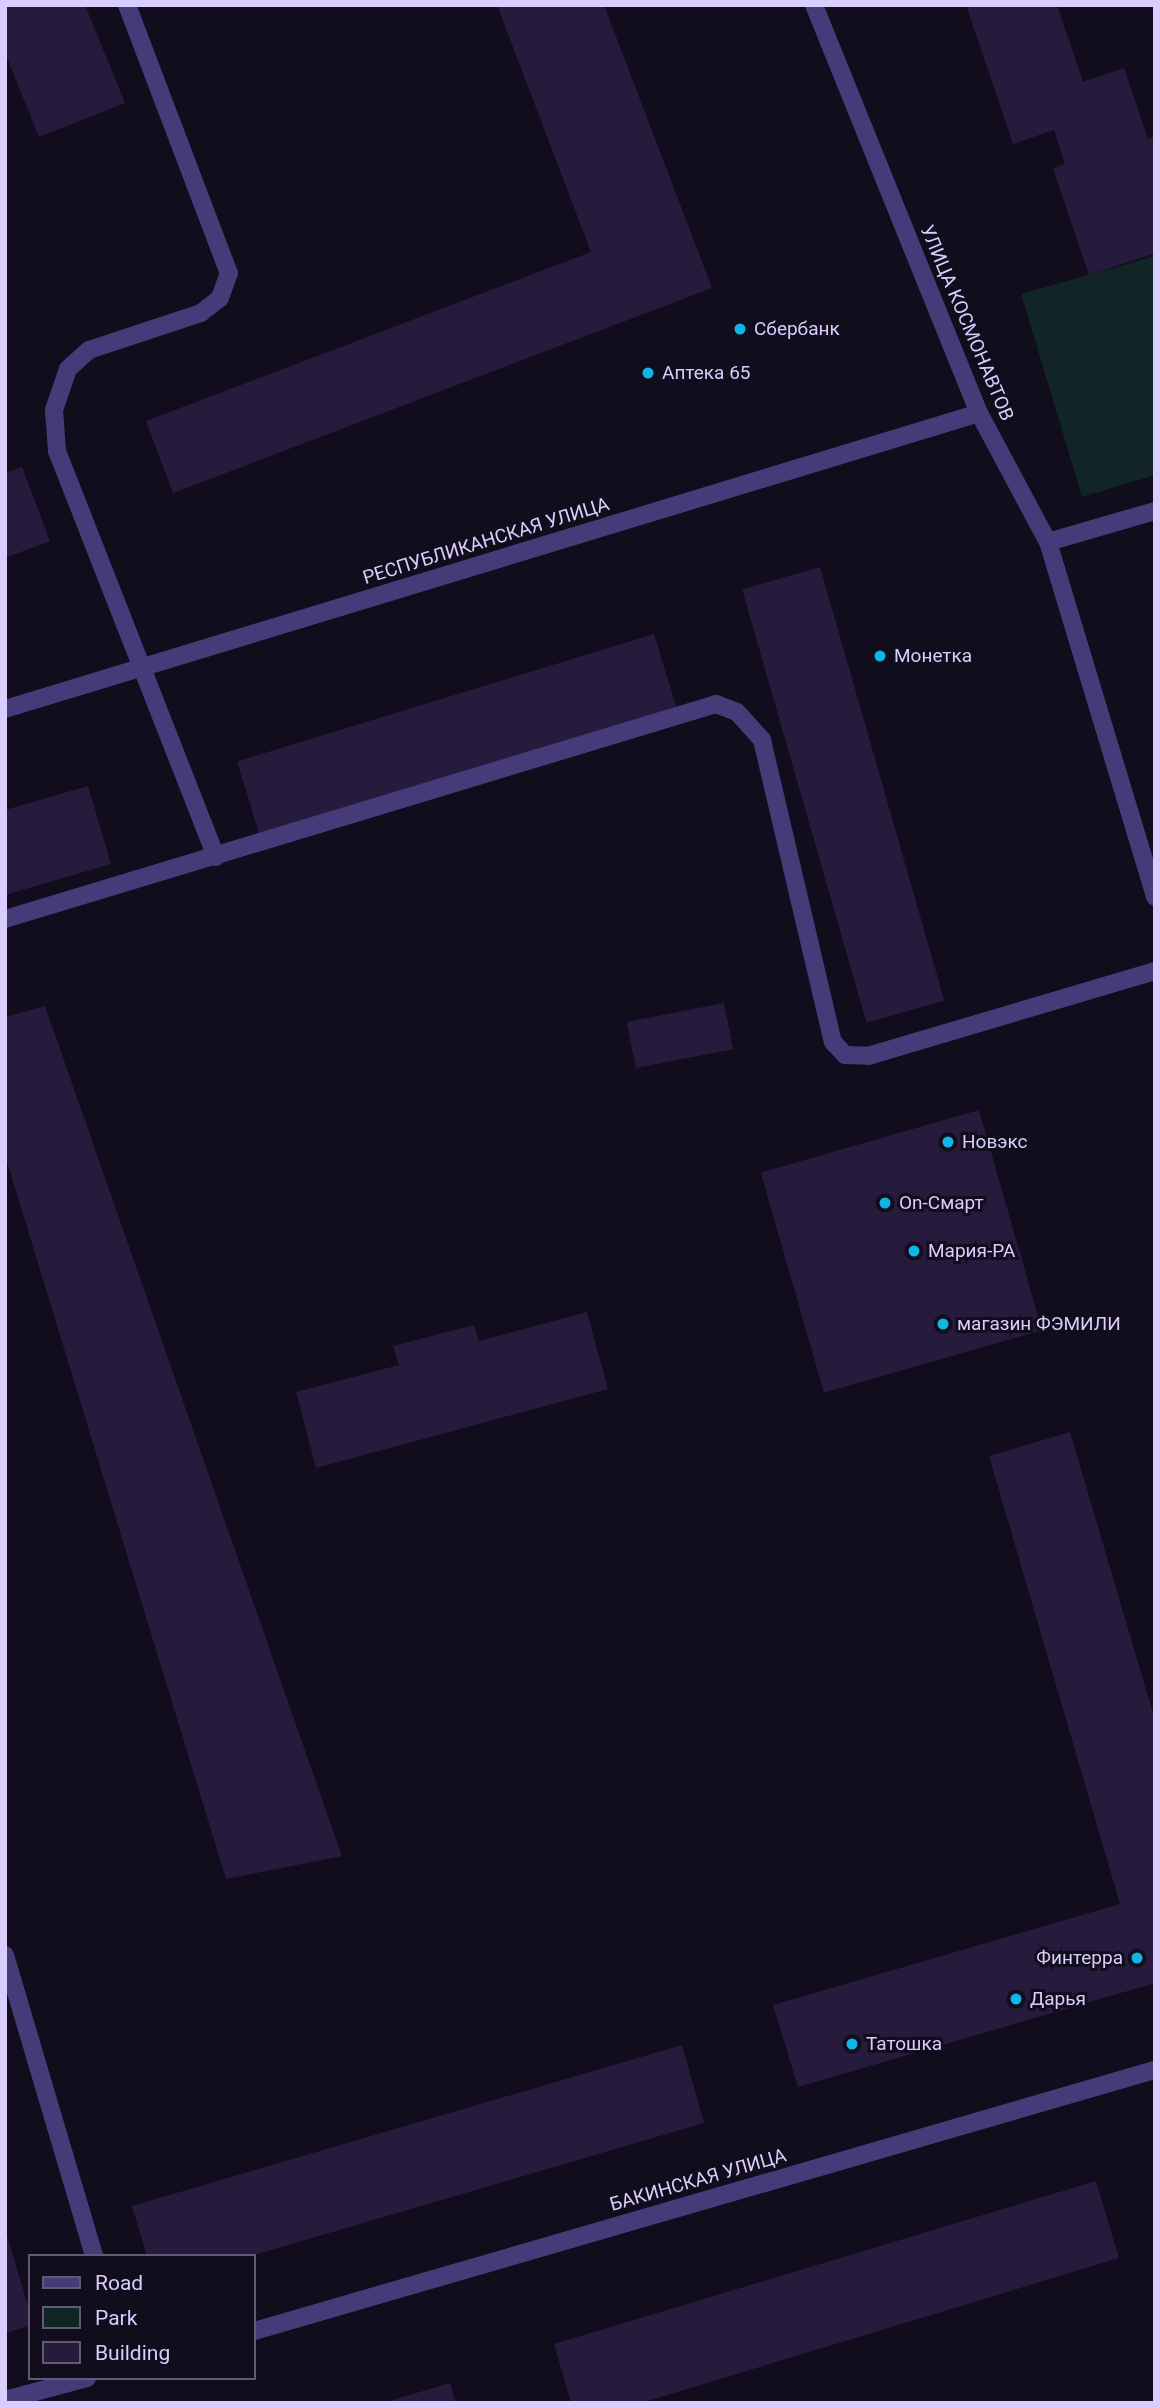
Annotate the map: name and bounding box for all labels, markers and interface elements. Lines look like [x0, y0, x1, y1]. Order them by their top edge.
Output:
street label: УЛИЦА КОСМОНАВТОВ [915, 222, 1019, 424]
place label: Сбербанк [754, 318, 840, 340]
marker: Сбербанк [732, 321, 748, 337]
place label: Аптека 65 [662, 362, 751, 384]
marker: Аптека 65 [640, 365, 656, 381]
street label: РЕСПУБЛИКАНСКАЯ УЛИЦА [360, 493, 612, 589]
place label: Монетка [894, 645, 972, 667]
marker: Монетка [872, 648, 888, 664]
place label: Новэкс [962, 1131, 1028, 1153]
marker: Новэкс [940, 1134, 956, 1150]
place label: On-Смарт [899, 1192, 984, 1214]
marker: On-Смарт [877, 1195, 893, 1211]
place label: Мария-РА [928, 1240, 1015, 1262]
marker: Мария-РА [906, 1243, 922, 1259]
place label: магазин ФЭМИЛИ [957, 1313, 1121, 1335]
marker: магазин ФЭМИЛИ [935, 1316, 951, 1332]
place label: Финтерра [1036, 1947, 1123, 1969]
marker: Финтерра [1129, 1950, 1145, 1966]
place label: Дарья [1030, 1988, 1086, 2010]
marker: Дарья [1008, 1991, 1024, 2007]
place label: Татошка [866, 2033, 942, 2055]
marker: Татошка [844, 2036, 860, 2052]
street label: БАКИНСКАЯ УЛИЦА [607, 2144, 789, 2216]
legend [28, 2254, 256, 2380]
text: Road [95, 2271, 143, 2295]
text: Park [95, 2306, 137, 2330]
text: Building [95, 2341, 170, 2365]

